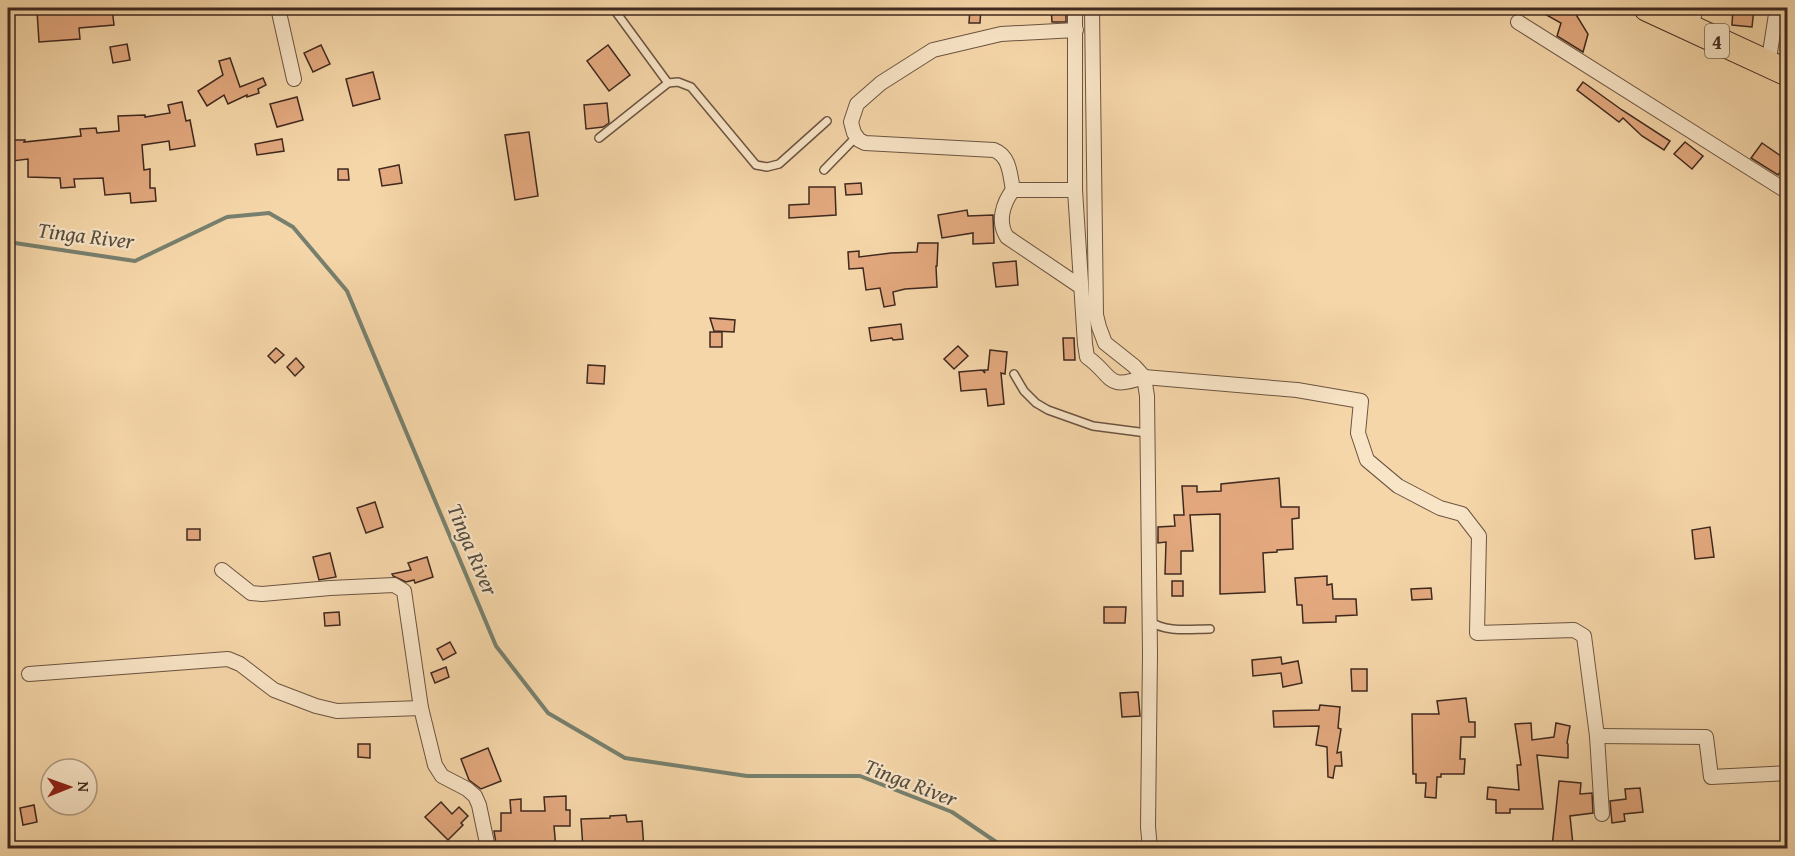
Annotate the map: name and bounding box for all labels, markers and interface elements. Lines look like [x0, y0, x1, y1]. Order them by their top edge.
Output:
road number: 4 [1705, 24, 1729, 58]
water label: Tinga River [36, 213, 137, 257]
water label: Tinga River [439, 498, 507, 601]
water label: Tinga River [860, 750, 963, 815]
north arrow [39, 757, 99, 817]
text: N [72, 781, 96, 793]

